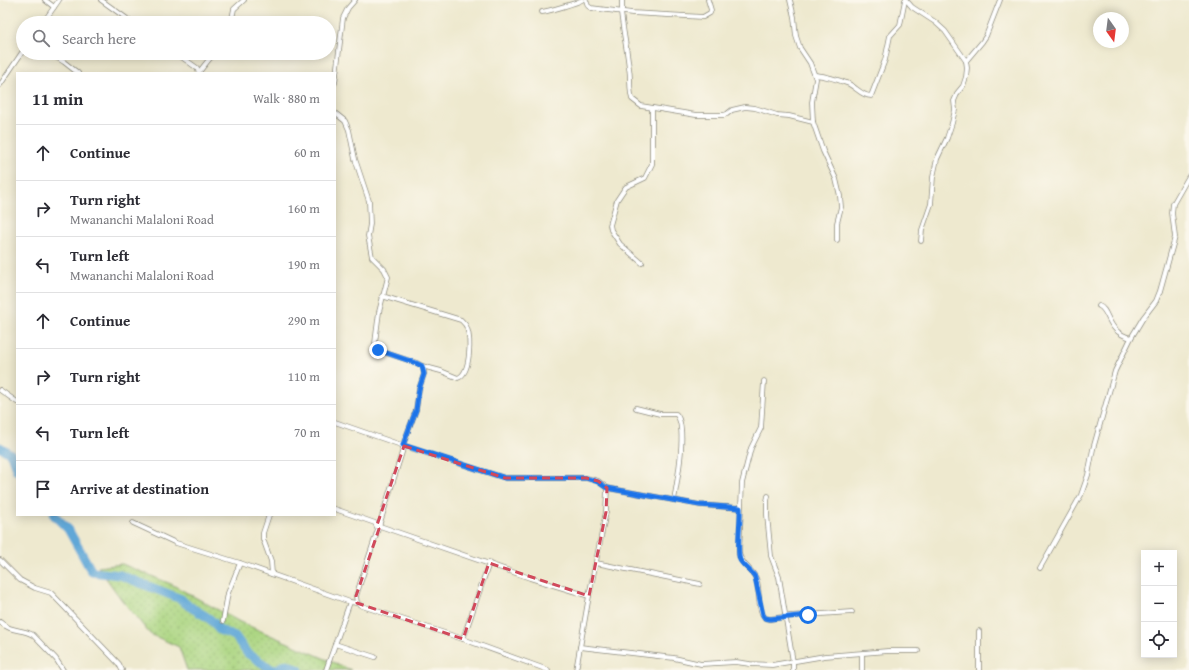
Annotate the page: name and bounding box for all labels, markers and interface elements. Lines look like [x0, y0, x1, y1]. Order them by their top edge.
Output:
north arrow [1093, 12, 1129, 48]
search box [16, 16, 336, 60]
icon: search [30, 27, 52, 49]
text: Search here [62, 28, 136, 49]
text: 11 min [32, 86, 83, 111]
text: Walk · 880 m [253, 89, 320, 108]
icon: ahead [32, 142, 54, 164]
text: Continue [70, 142, 131, 163]
text: 60 m [294, 143, 320, 162]
text: Turn right [70, 189, 141, 210]
icon: right [32, 198, 54, 220]
text: 160 m [288, 199, 320, 218]
text: Mwananchi Malaloni Road [70, 210, 214, 229]
text: Turn left [70, 245, 129, 266]
icon: left [32, 254, 54, 276]
text: 190 m [288, 255, 320, 274]
text: Mwananchi Malaloni Road [70, 266, 214, 285]
icon: ahead [32, 310, 54, 332]
text: Continue [70, 310, 131, 331]
text: 290 m [288, 311, 320, 330]
route end [369, 341, 387, 359]
icon: right [32, 366, 54, 388]
text: Turn right [70, 366, 141, 387]
text: 110 m [288, 367, 320, 386]
icon: left [32, 422, 54, 444]
text: Turn left [70, 422, 129, 443]
text: 70 m [294, 423, 320, 442]
icon: arrive [32, 478, 54, 500]
text: Arrive at destination [70, 478, 209, 499]
map controls [1141, 550, 1177, 658]
button: + [1141, 550, 1177, 586]
button: − [1141, 586, 1177, 622]
route start [799, 606, 817, 624]
button: locate [1141, 622, 1177, 658]

